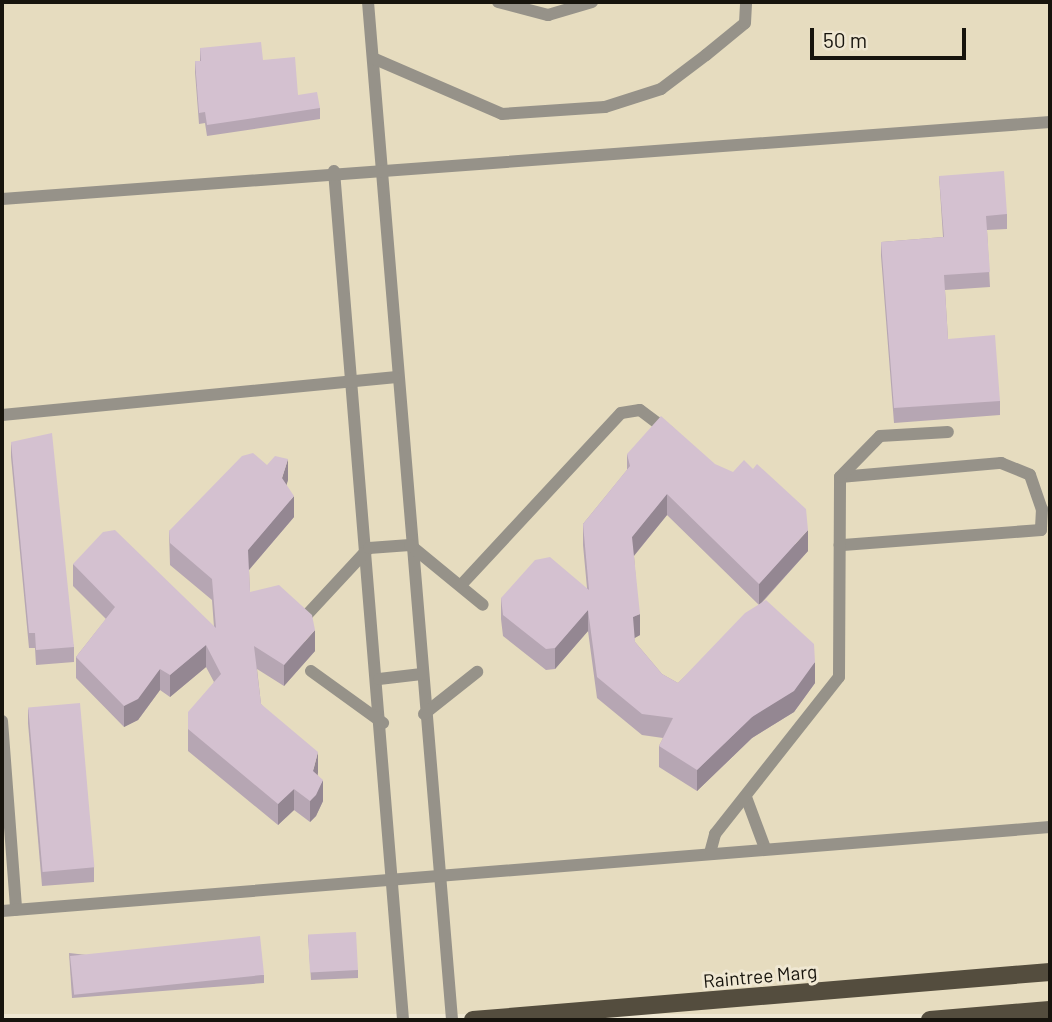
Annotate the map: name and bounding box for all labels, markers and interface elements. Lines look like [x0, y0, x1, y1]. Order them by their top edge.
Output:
scale bar [814, 14, 970, 58]
text: 50 m [823, 27, 867, 52]
street label: Raintree Marg [702, 960, 818, 992]

